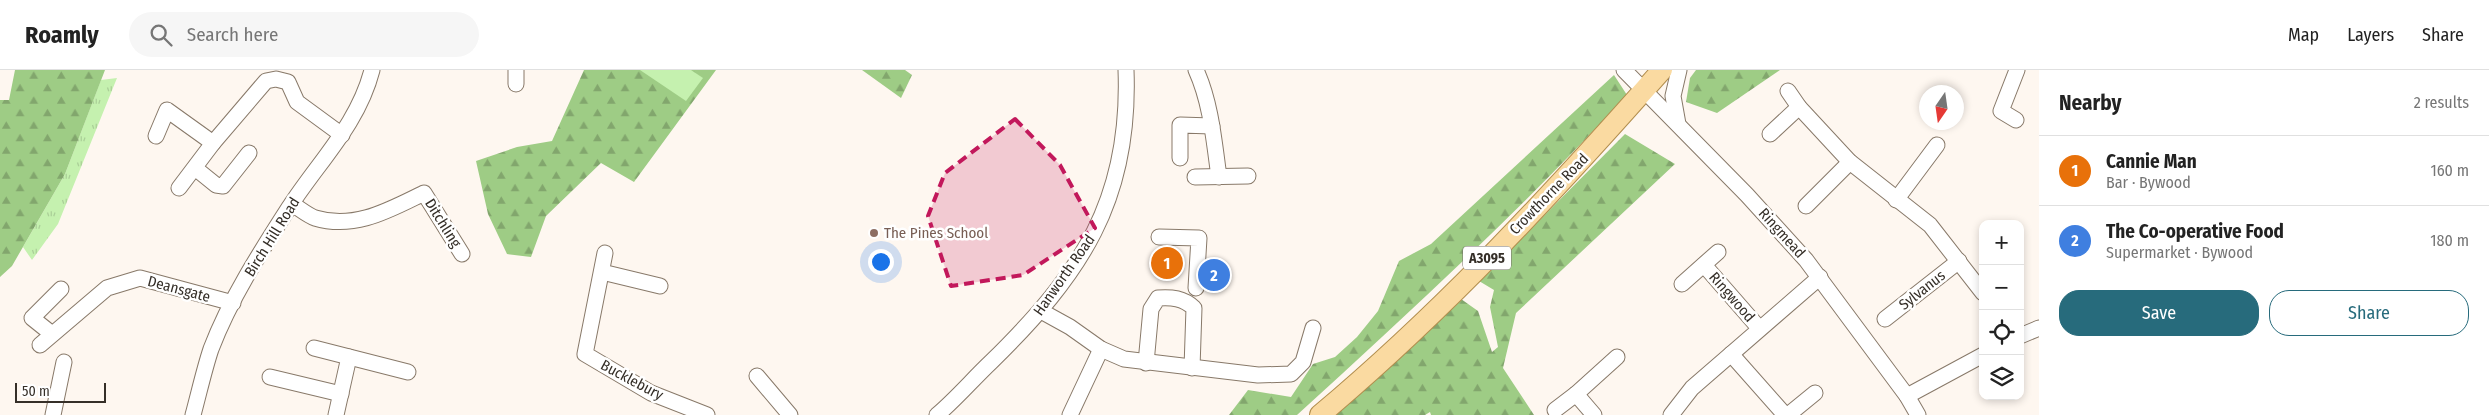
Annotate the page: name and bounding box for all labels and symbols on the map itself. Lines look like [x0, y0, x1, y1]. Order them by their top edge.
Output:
north arrow [1919, 85, 1964, 130]
street label: Crowthorne Road [1506, 150, 1592, 238]
street label: Birch Hill Road [241, 194, 303, 280]
street label: Ditchling [421, 195, 465, 251]
street label: Ringmead [1755, 204, 1809, 262]
place label: The Pines School [884, 224, 988, 242]
marker: The Pines School [868, 227, 880, 239]
street label: Hanworth Road [1029, 231, 1099, 319]
pin: 1 [1151, 244, 1183, 282]
road number: A3095 [1463, 247, 1511, 270]
your location [868, 249, 894, 275]
pin: 2 [1198, 256, 1230, 294]
street label: Sylvanus [1895, 266, 1949, 314]
street label: Ringwood [1705, 268, 1759, 326]
street label: Deansgate [146, 272, 212, 306]
street label: Bucklebury [598, 356, 667, 404]
scale bar [15, 380, 106, 403]

